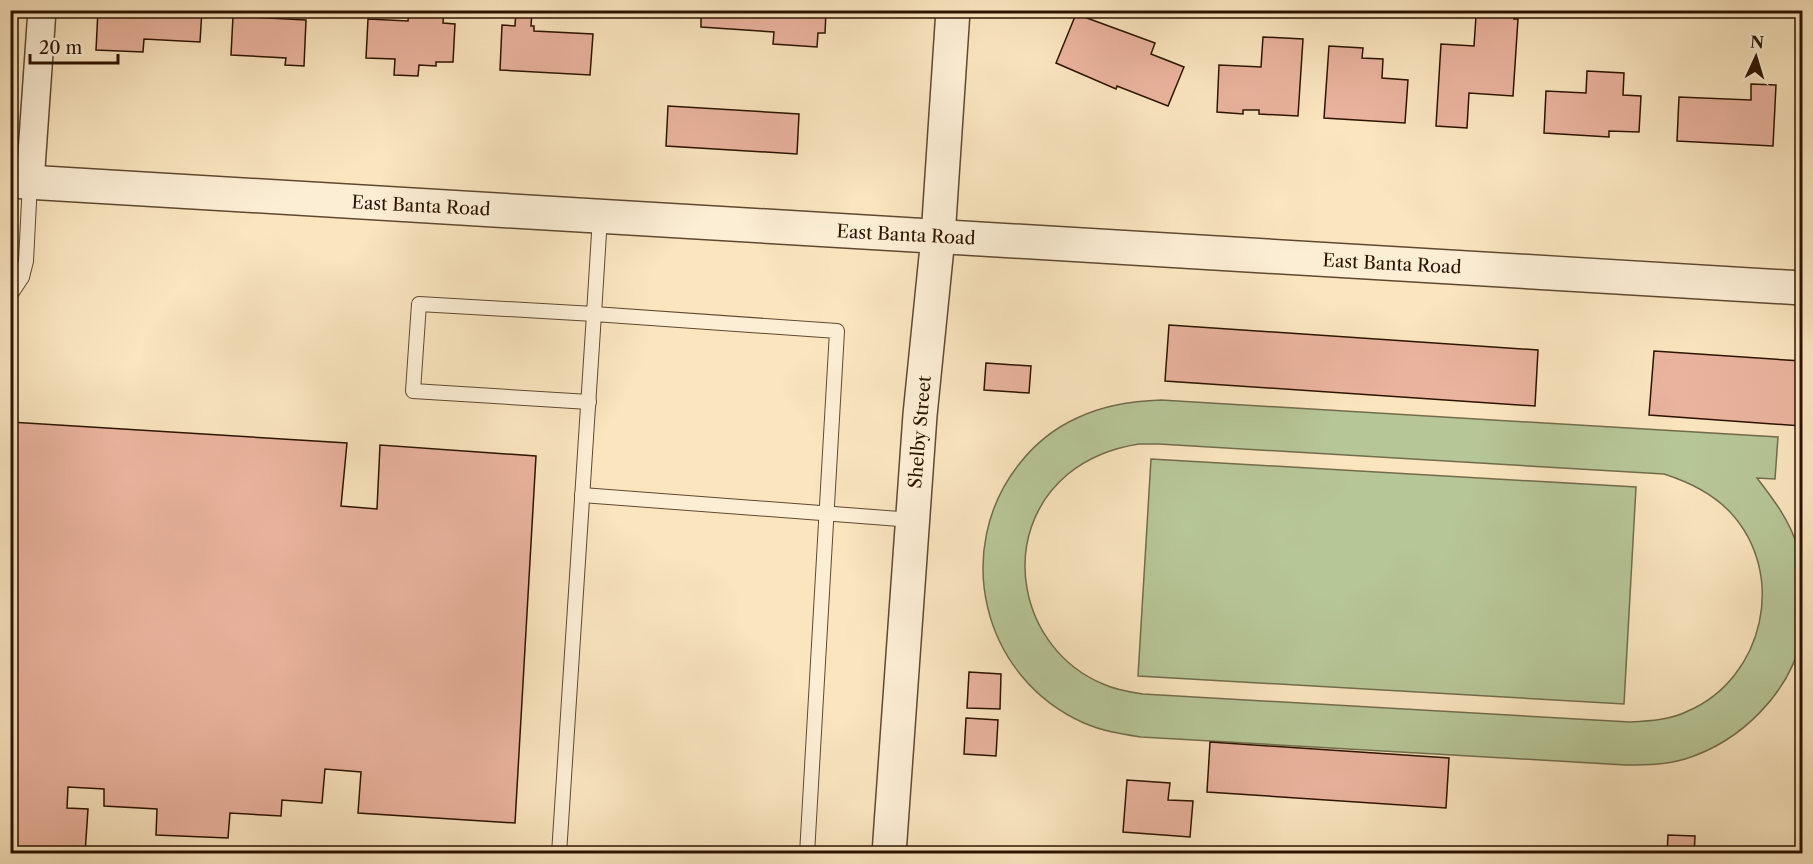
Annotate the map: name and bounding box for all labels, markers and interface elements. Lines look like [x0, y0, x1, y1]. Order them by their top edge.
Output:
scale bar [30, 27, 118, 65]
north arrow [1726, 27, 1786, 87]
text: N [1749, 32, 1765, 53]
text: 20 m [39, 37, 83, 59]
street label: East Banta Road [351, 191, 491, 221]
street label: East Banta Road [836, 220, 976, 250]
street label: East Banta Road [1322, 249, 1462, 279]
street label: Shelby Street [904, 374, 936, 489]

